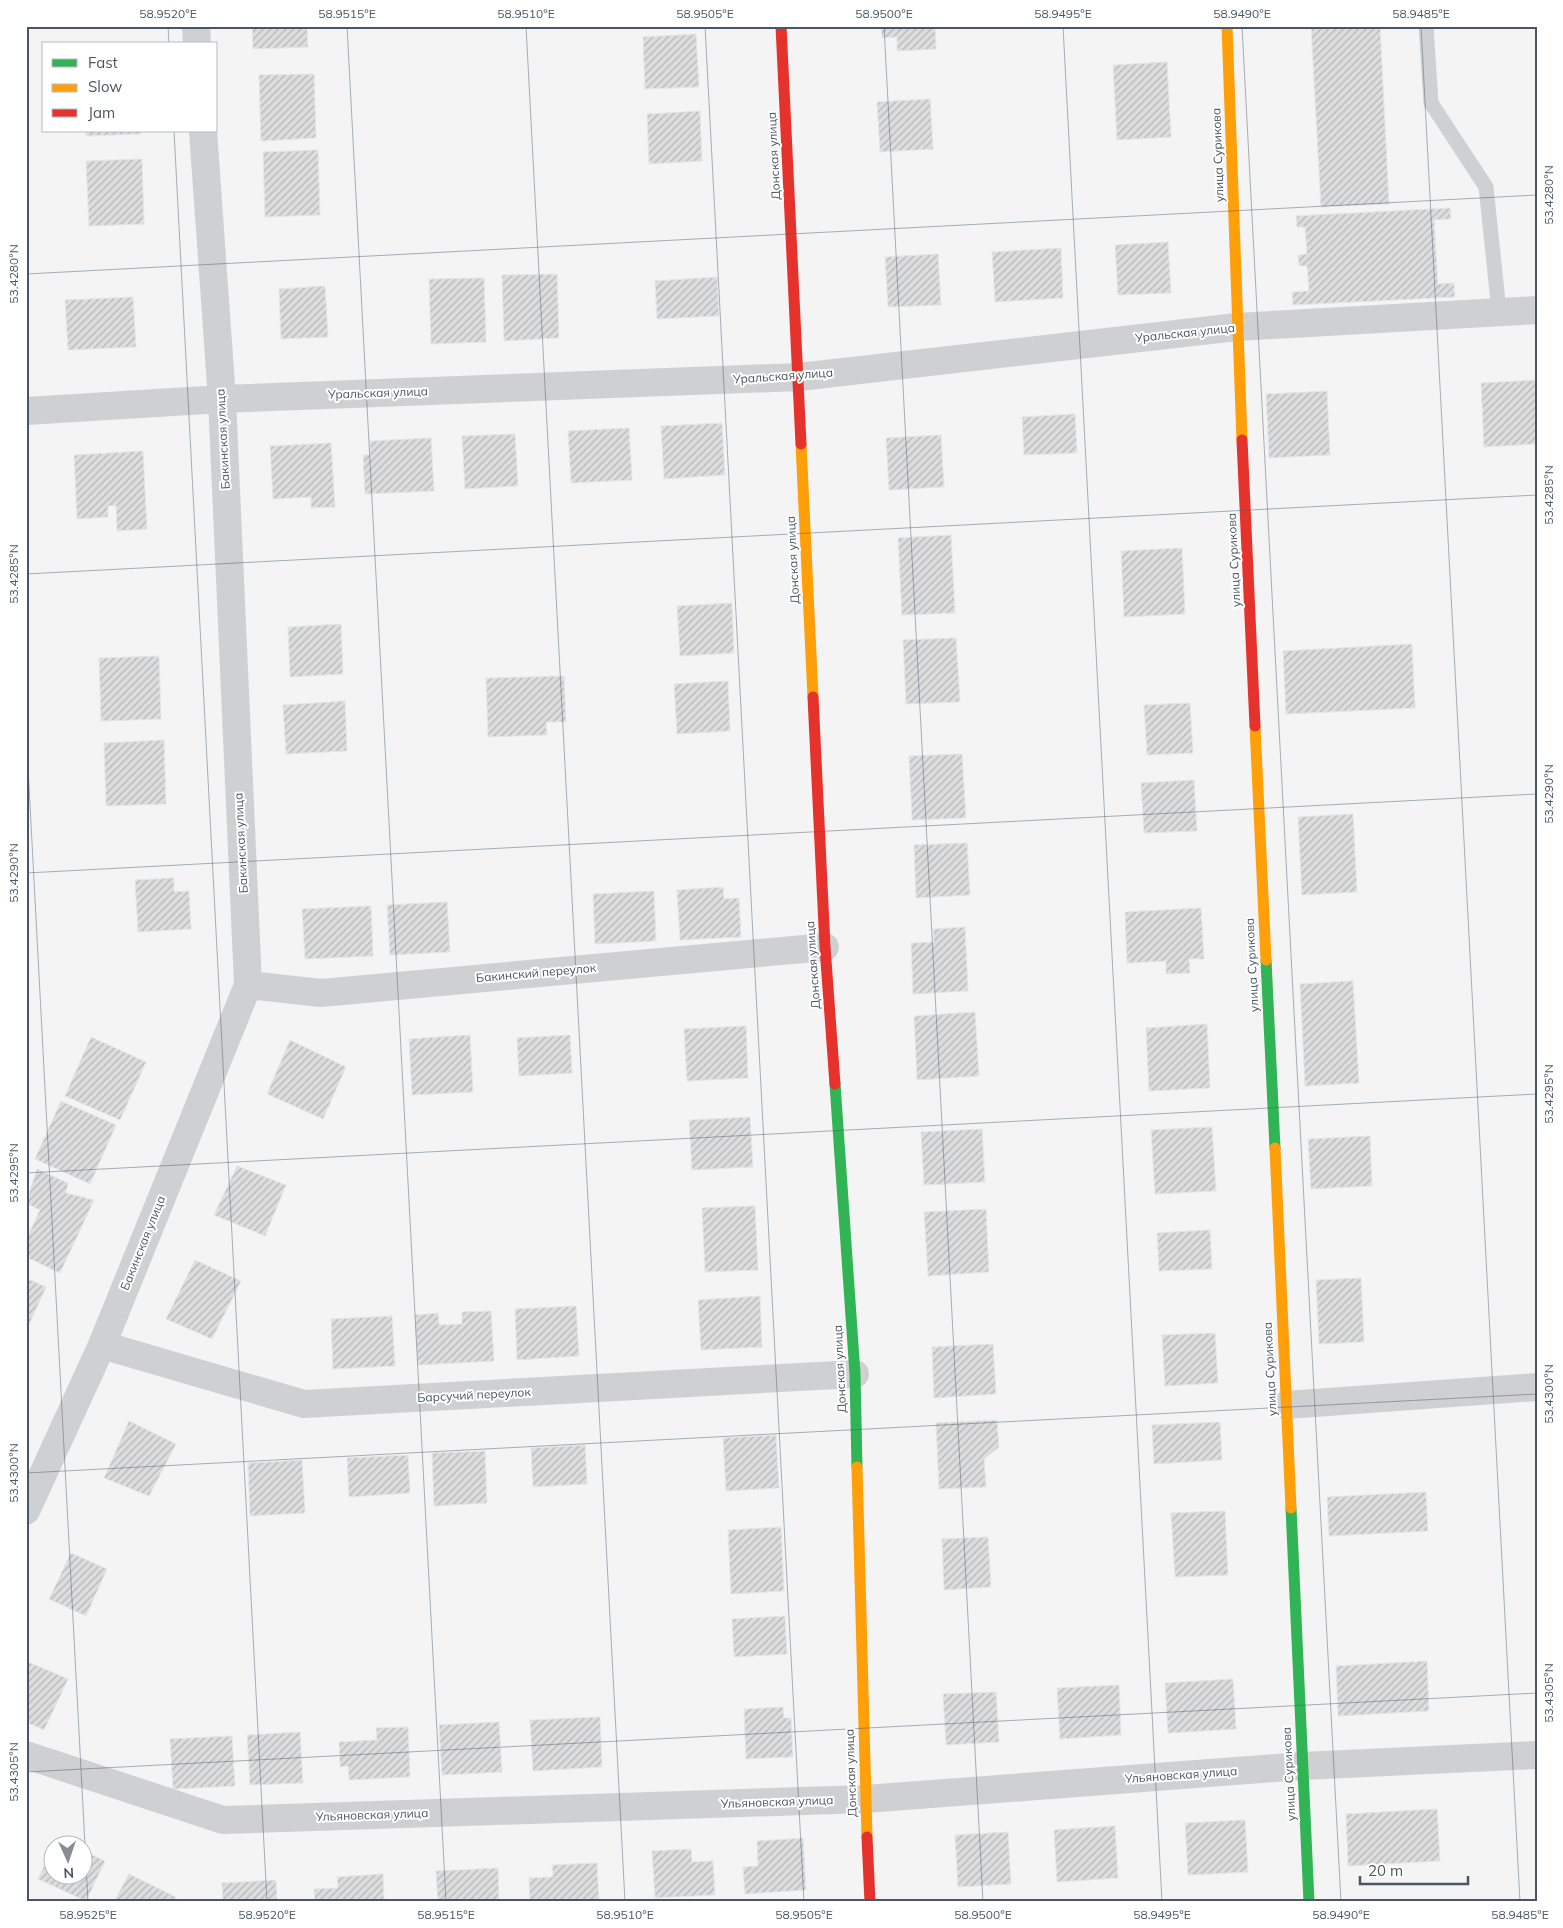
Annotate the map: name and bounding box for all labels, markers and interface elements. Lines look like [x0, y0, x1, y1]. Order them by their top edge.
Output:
text: 58.9520°E [139, 6, 197, 21]
text: 58.9515°E [318, 6, 376, 21]
text: 58.9510°E [497, 6, 555, 21]
text: 58.9505°E [676, 6, 734, 21]
text: 58.9500°E [855, 6, 913, 21]
text: 58.9495°E [1034, 6, 1092, 21]
text: 58.9490°E [1213, 6, 1271, 21]
text: 58.9485°E [1392, 6, 1450, 21]
legend [42, 42, 218, 132]
text: Fast [88, 53, 118, 72]
text: Slow [88, 77, 122, 96]
text: Jam [88, 103, 115, 122]
street label: улица Сурикова [1208, 108, 1227, 203]
street label: Донская улица [764, 112, 783, 201]
text: 53.4280°N [1541, 165, 1556, 225]
text: 53.4280°N [6, 244, 21, 304]
street label: Уральская улица [1133, 320, 1236, 345]
street label: Уральская улица [731, 365, 833, 387]
street label: Уральская улица [327, 383, 428, 402]
street label: Бакинская улица [212, 388, 233, 490]
text: 53.4285°N [1541, 465, 1556, 525]
street label: улица Сурикова [1224, 512, 1243, 608]
street label: Донская улица [783, 516, 802, 605]
text: 53.4285°N [6, 544, 21, 604]
text: 53.4290°N [1541, 764, 1556, 824]
street label: Бакинская улица [230, 792, 251, 894]
text: 53.4290°N [6, 843, 21, 903]
street label: улица Сурикова [1242, 917, 1261, 1013]
street label: Донская улица [802, 920, 823, 1010]
street label: Бакинский переулок [475, 960, 597, 985]
text: 53.4295°N [1541, 1064, 1556, 1124]
text: 53.4295°N [6, 1143, 21, 1203]
street label: Бакинская улица [117, 1193, 168, 1292]
street label: улица Сурикова [1260, 1321, 1279, 1417]
street label: Донская улица [830, 1325, 849, 1414]
text: 53.4300°N [1541, 1364, 1556, 1424]
street label: Барсучий переулок [417, 1384, 532, 1405]
text: 53.4300°N [6, 1443, 21, 1503]
text: 53.4305°N [1541, 1663, 1556, 1723]
street label: улица Сурикова [1279, 1726, 1298, 1822]
street label: Донская улица [841, 1729, 860, 1817]
text: 53.4305°N [6, 1742, 21, 1802]
street label: Ульяновская улица [1123, 1763, 1238, 1786]
street label: Ульяновская улица [719, 1792, 834, 1811]
street label: Ульяновская улица [314, 1805, 429, 1824]
north arrow [42, 1836, 92, 1886]
scale bar [1360, 1853, 1468, 1885]
text: 20 m [1368, 1861, 1403, 1880]
text: N [63, 1864, 74, 1882]
text: 58.9525°E [59, 1907, 117, 1922]
text: 58.9520°E [238, 1907, 296, 1922]
text: 58.9515°E [417, 1907, 475, 1922]
text: 58.9510°E [596, 1907, 654, 1922]
text: 58.9505°E [775, 1907, 833, 1922]
text: 58.9500°E [954, 1907, 1012, 1922]
text: 58.9495°E [1133, 1907, 1191, 1922]
text: 58.9490°E [1312, 1907, 1370, 1922]
text: 58.9485°E [1491, 1907, 1549, 1922]

